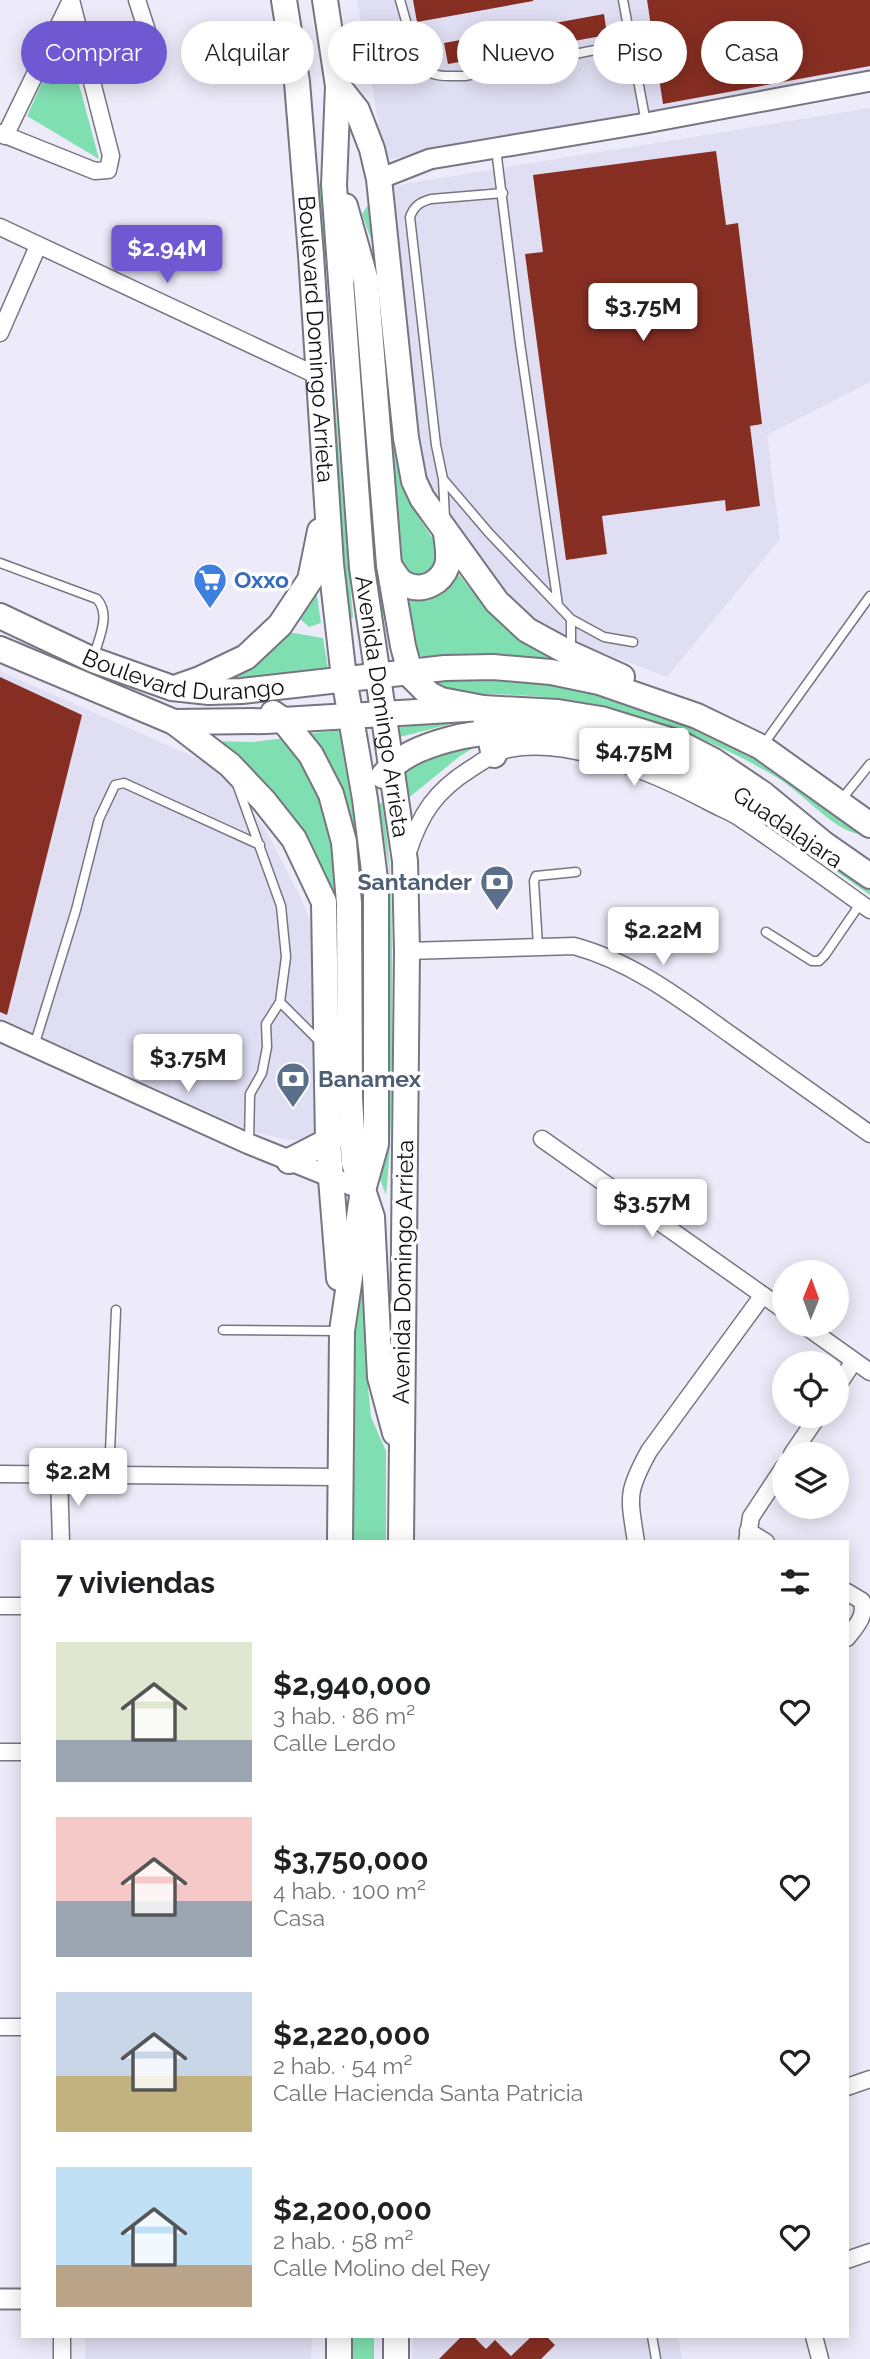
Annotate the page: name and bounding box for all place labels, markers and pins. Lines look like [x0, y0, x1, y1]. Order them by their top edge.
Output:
pin: $2.94M [110, 226, 224, 285]
pin: $3.75M [586, 284, 700, 343]
supermarket icon: Oxxo [191, 561, 229, 610]
place label: Oxxo [234, 566, 289, 593]
pin: $4.75M [577, 728, 691, 788]
bank icon: Santander [478, 863, 516, 912]
place label: Santander [357, 868, 472, 895]
pin: $2.22M [606, 908, 720, 967]
pin: $3.75M [131, 1034, 245, 1094]
bank icon: Banamex [274, 1060, 312, 1109]
place label: Banamex [318, 1065, 422, 1092]
pin: $3.57M [595, 1180, 709, 1239]
pin: $2.2M [29, 1448, 127, 1508]

